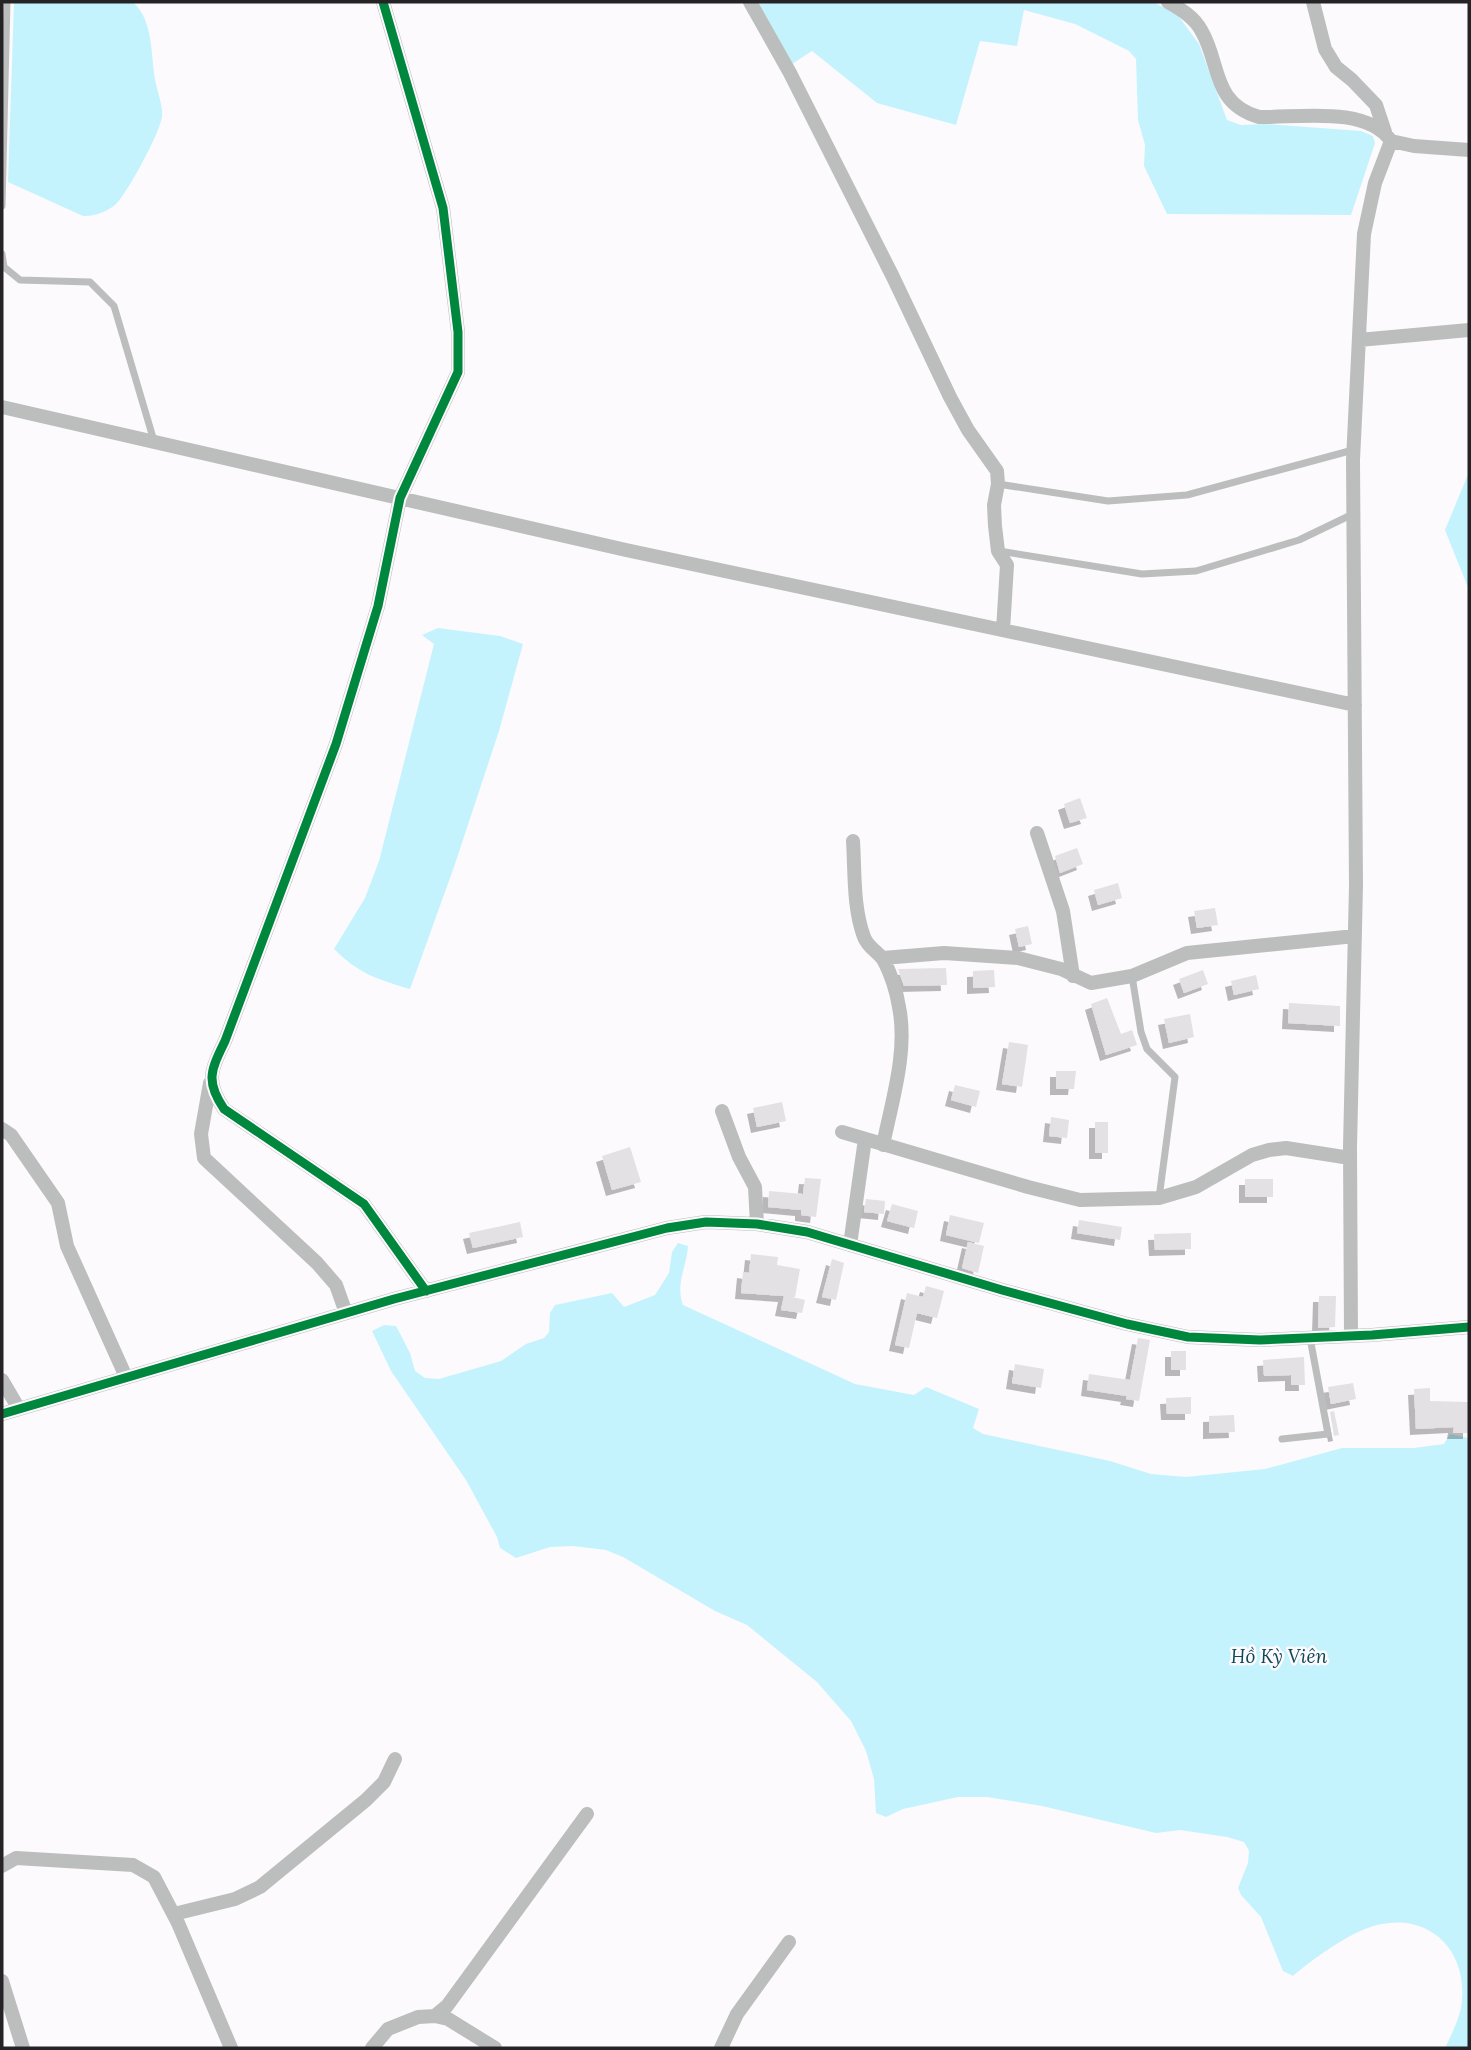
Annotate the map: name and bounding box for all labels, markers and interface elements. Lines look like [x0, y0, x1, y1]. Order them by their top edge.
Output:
water label: Hồ Kỳ Viên [1231, 1644, 1328, 1668]

